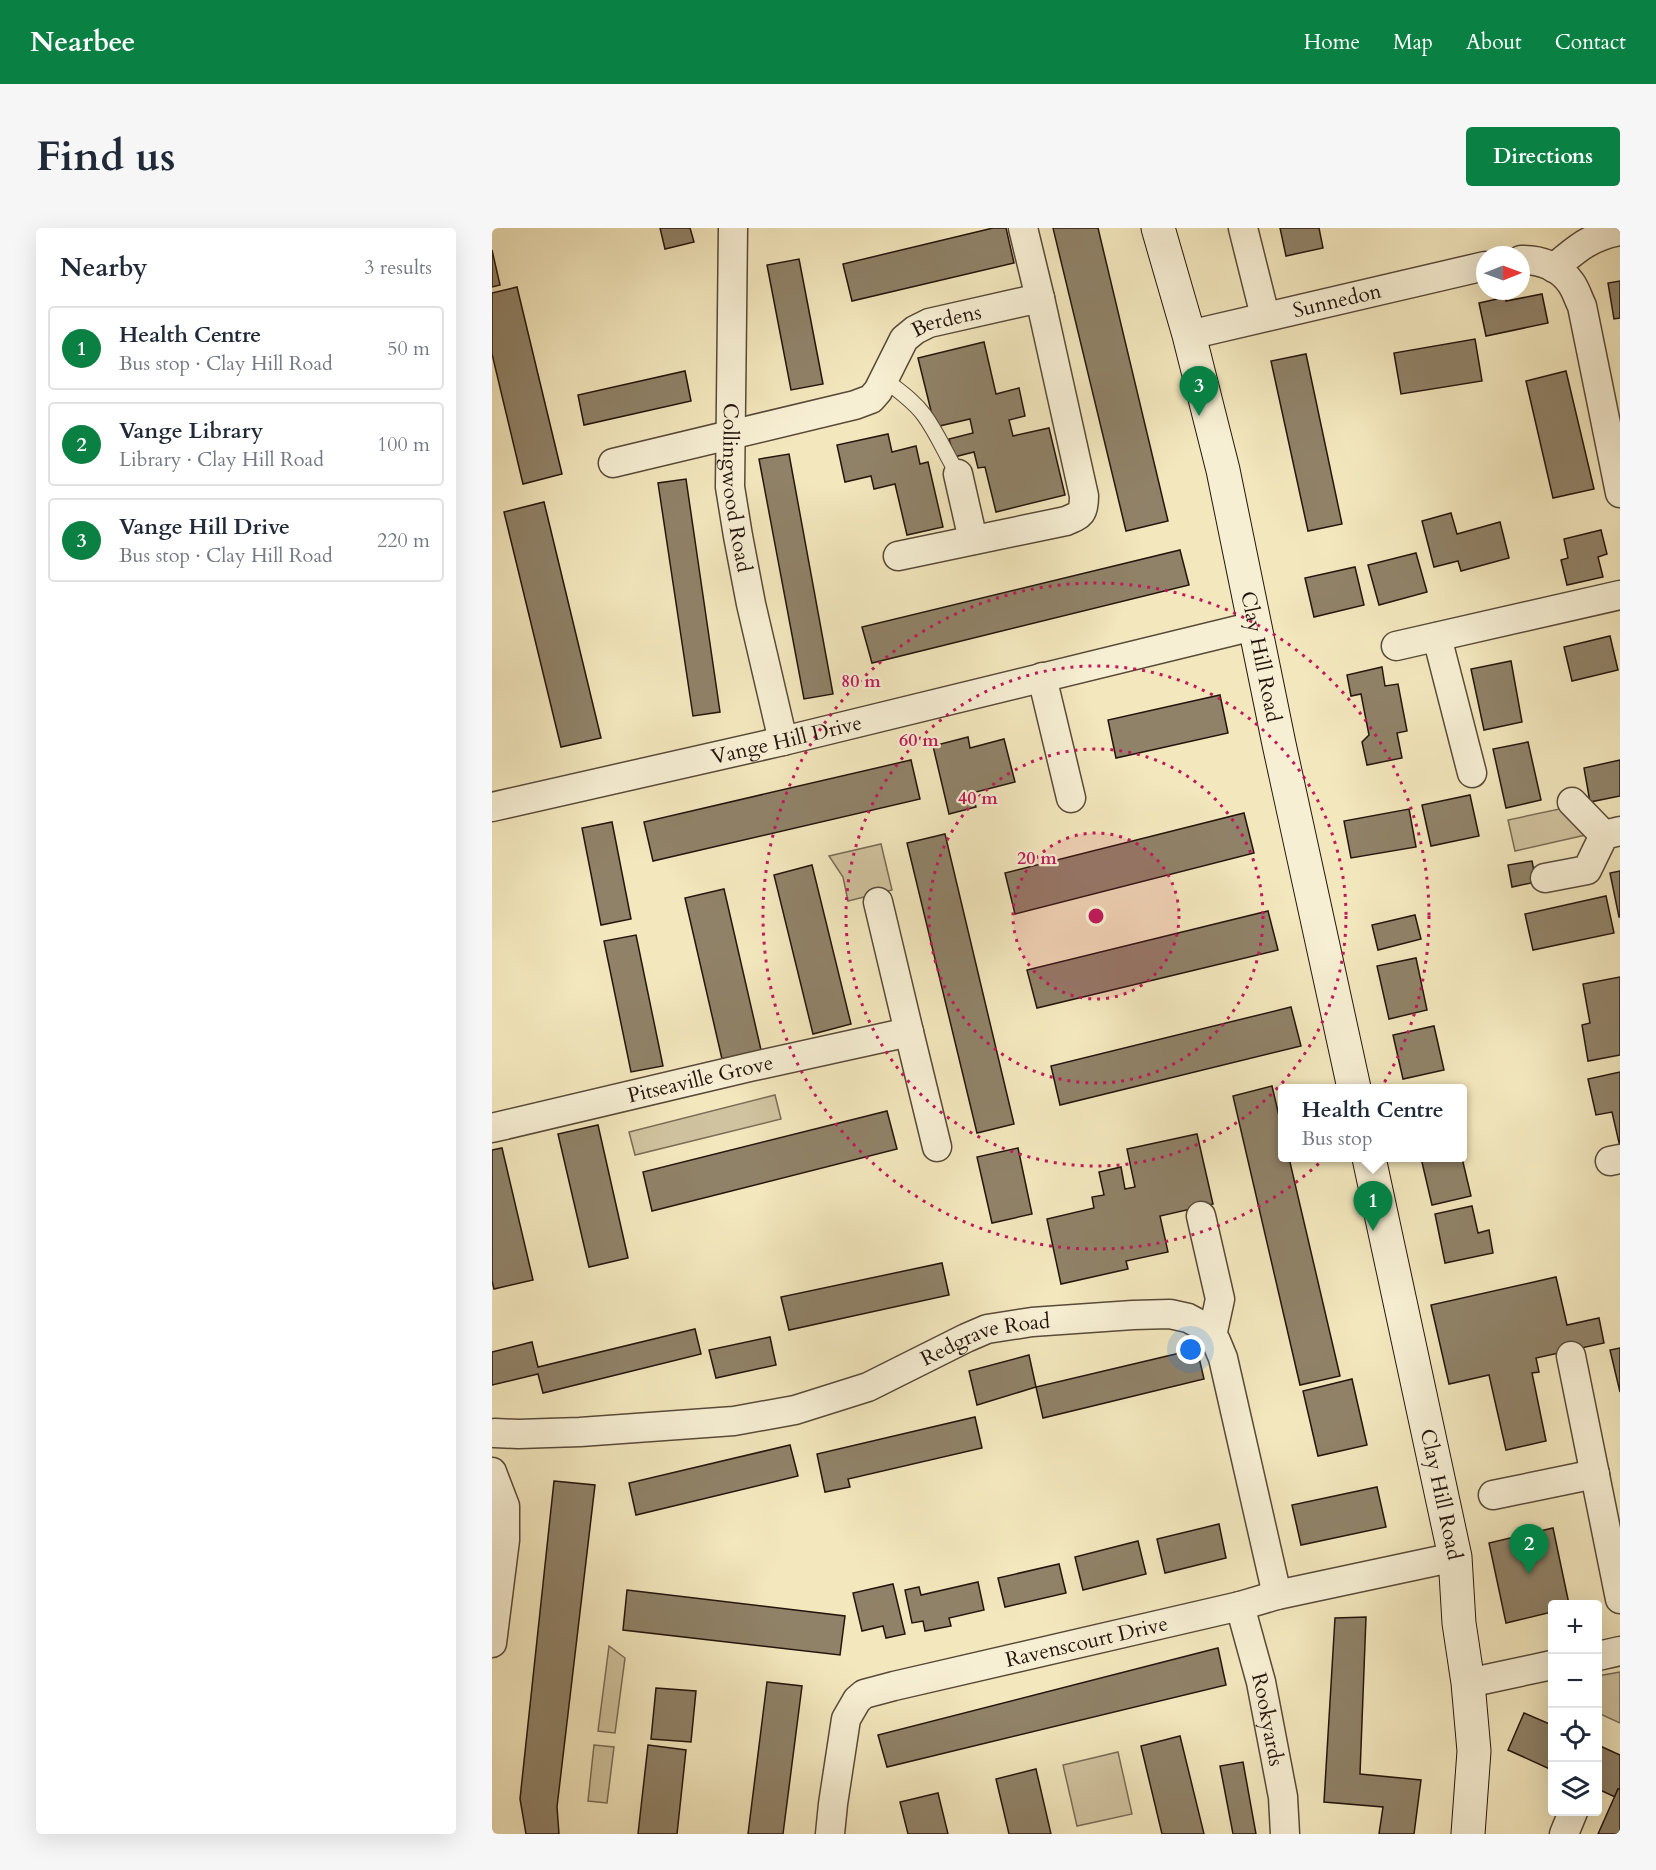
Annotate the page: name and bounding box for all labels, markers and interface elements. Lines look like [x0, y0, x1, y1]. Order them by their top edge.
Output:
text: Nearbee [30, 23, 135, 61]
text: Home [1304, 28, 1360, 57]
text: Map [1393, 28, 1433, 57]
text: About [1466, 28, 1522, 57]
text: Contact [1555, 28, 1626, 57]
button: Directions [1466, 127, 1620, 186]
text: Find us [36, 128, 176, 185]
north arrow [1476, 246, 1530, 300]
text: Nearby [60, 250, 148, 285]
text: 3 results [364, 254, 432, 281]
street label: Sunnedon [1290, 277, 1384, 325]
street label: Berdens [906, 298, 984, 345]
text: Health Centre [119, 320, 261, 350]
text: 1 [76, 335, 87, 362]
text: 50 m [387, 335, 430, 362]
text: Bus stop · Clay Hill Road [119, 350, 333, 377]
pin: 3 [1180, 366, 1218, 416]
street label: Collingwood Road [715, 403, 759, 575]
text: Vange Library [119, 416, 263, 446]
text: 2 [76, 431, 87, 458]
text: 100 m [377, 431, 430, 458]
text: Library · Clay Hill Road [119, 446, 324, 473]
text: Vange Hill Drive [119, 512, 290, 542]
text: 3 [76, 527, 87, 554]
text: 220 m [377, 527, 430, 554]
text: Bus stop · Clay Hill Road [119, 542, 333, 569]
street label: Clay Hill Road [1233, 588, 1288, 725]
text: 80 m [841, 669, 881, 694]
street label: Vange Hill Drive [708, 708, 865, 772]
text: 60 m [899, 728, 939, 753]
text: 40 m [958, 786, 998, 811]
text: 20 m [1017, 846, 1057, 871]
centre of rings [1086, 906, 1106, 926]
street label: Pitseaville Grove [625, 1048, 776, 1110]
popup [1278, 1084, 1467, 1162]
text: Health Centre [1301, 1095, 1444, 1125]
text: Bus stop [1301, 1125, 1373, 1152]
pin: 1 [1354, 1182, 1392, 1231]
street label: Redgrave Road [916, 1307, 1051, 1374]
your location [1176, 1335, 1205, 1364]
street label: Clay Hill Road [1413, 1426, 1469, 1563]
pin: 2 [1510, 1524, 1548, 1574]
map controls [1548, 1600, 1602, 1816]
button: + [1548, 1600, 1602, 1654]
street label: Ravenscourt Drive [1003, 1609, 1171, 1675]
button: − [1548, 1654, 1602, 1708]
street label: Rookyards [1244, 1669, 1291, 1769]
button: locate [1548, 1708, 1602, 1762]
button: layers [1548, 1762, 1602, 1816]

